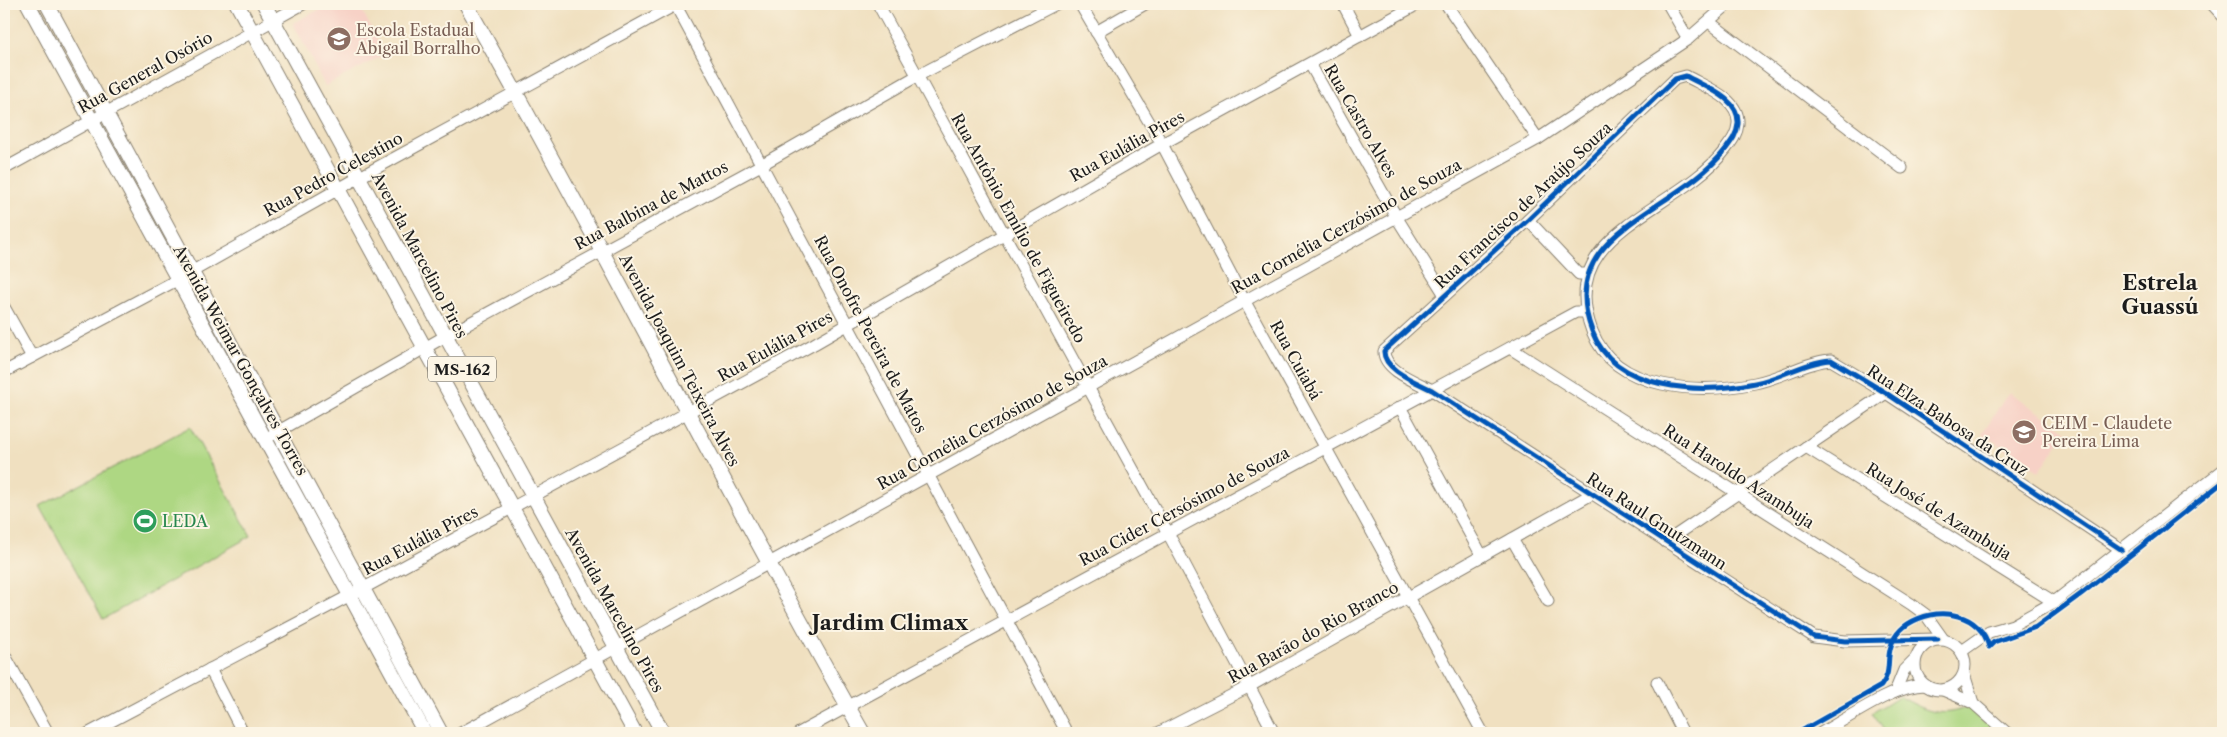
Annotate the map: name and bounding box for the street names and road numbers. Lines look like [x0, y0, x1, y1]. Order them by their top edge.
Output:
street label: Rua General Osório [74, 27, 216, 117]
street label: Rua Castro Alves [1320, 61, 1402, 181]
street label: Rua Eulália Pires [1066, 106, 1188, 186]
street label: Rua Antônio Emílio de Figueiredo [947, 110, 1091, 347]
street label: Rua Francisco de Araújo Souza [1430, 117, 1616, 293]
street label: Rua Pedro Celestino [260, 127, 406, 221]
street label: Rua Cornélia Cerzósimo de Souza [1228, 154, 1465, 298]
street label: Rua Balbina de Mattos [571, 156, 731, 254]
street label: Avenida Marcelino Pires [367, 168, 472, 341]
street label: Rua Onofre Pereira de Matos [810, 232, 932, 436]
street label: Avenida Weimar Gonçalves Torres [169, 240, 313, 479]
street label: Avenida Joaquim Teixeira Alves [615, 249, 745, 470]
street label: Rua Eulália Pires [714, 306, 836, 386]
street label: Rua Cuiabá [1266, 317, 1326, 404]
street label: Rua Cornélia Cerzósimo de Souza [874, 350, 1111, 494]
road number: MS-162 [428, 356, 496, 382]
street label: Rua Elza Babosa da Cruz [1863, 360, 2033, 480]
street label: Rua Haroldo Azambuja [1660, 420, 1819, 533]
street label: Rua Cider Cersósimo de Souza [1075, 442, 1293, 570]
street label: Rua José de Azambuja [1863, 458, 2016, 564]
street label: Rua Raul Gnutzmann [1583, 468, 1731, 574]
street label: Rua Eulália Pires [359, 501, 481, 579]
street label: Avenida Marcelino Pires [561, 523, 669, 696]
street label: Rua Barão do Rio Branco [1224, 577, 1402, 687]

